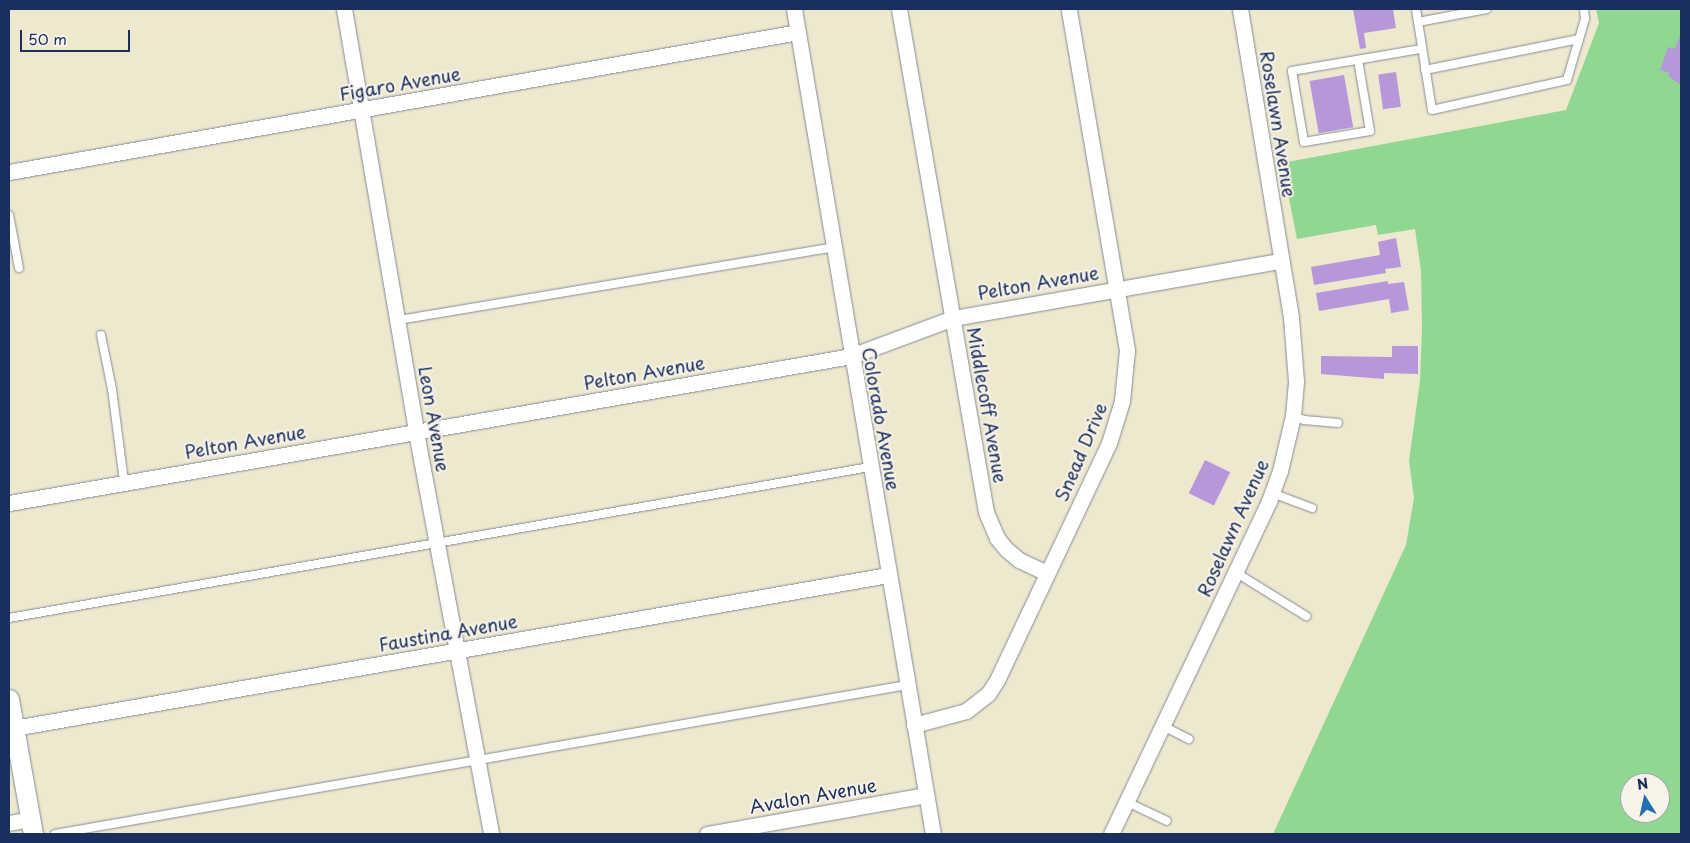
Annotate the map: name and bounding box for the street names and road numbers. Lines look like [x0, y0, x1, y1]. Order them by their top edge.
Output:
street label: Roselawn Avenue [1256, 50, 1300, 198]
street label: Figaro Avenue [338, 63, 462, 105]
street label: Pelton Avenue [977, 262, 1099, 304]
street label: Middlecoff Avenue [963, 325, 1011, 485]
street label: Colorado Avenue [858, 346, 904, 492]
street label: Pelton Avenue [583, 352, 705, 394]
street label: Leon Avenue [414, 365, 454, 473]
street label: Snead Drive [1050, 399, 1112, 505]
street label: Pelton Avenue [184, 421, 306, 463]
street label: Roselawn Avenue [1193, 456, 1273, 600]
street label: Faustina Avenue [377, 610, 519, 656]
street label: Avalon Avenue [748, 774, 878, 818]

